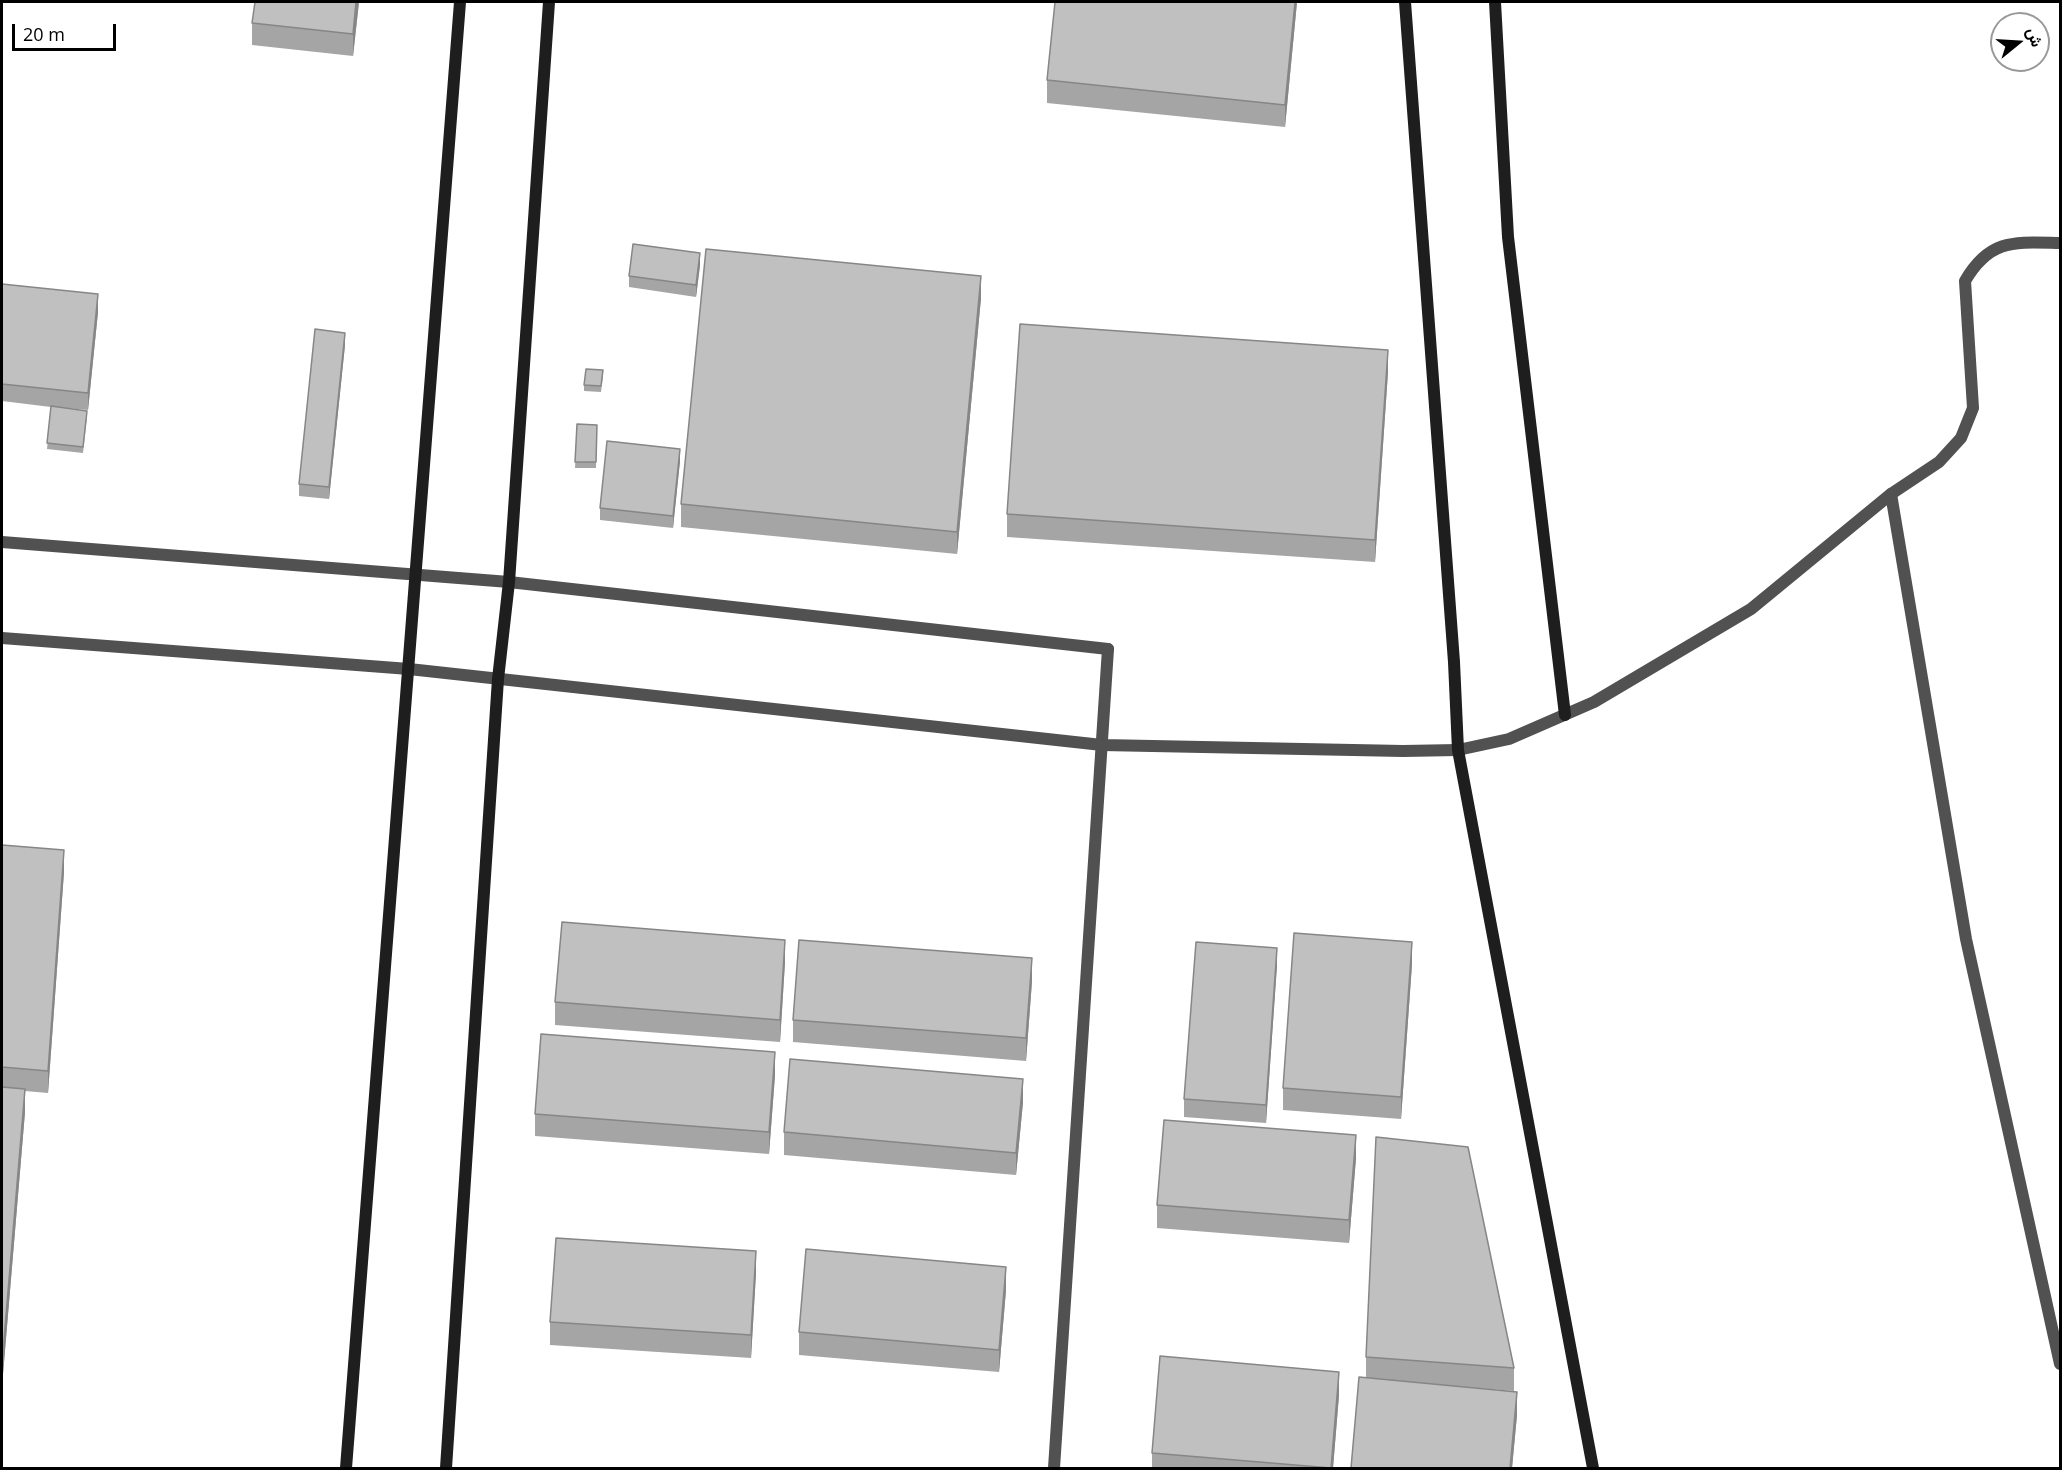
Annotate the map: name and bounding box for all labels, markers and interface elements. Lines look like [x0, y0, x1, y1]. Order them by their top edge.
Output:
scale bar [15, 12, 118, 50]
north arrow [1990, 12, 2050, 72]
text: 20 m [23, 22, 65, 46]
text: ش [2022, 25, 2049, 50]

